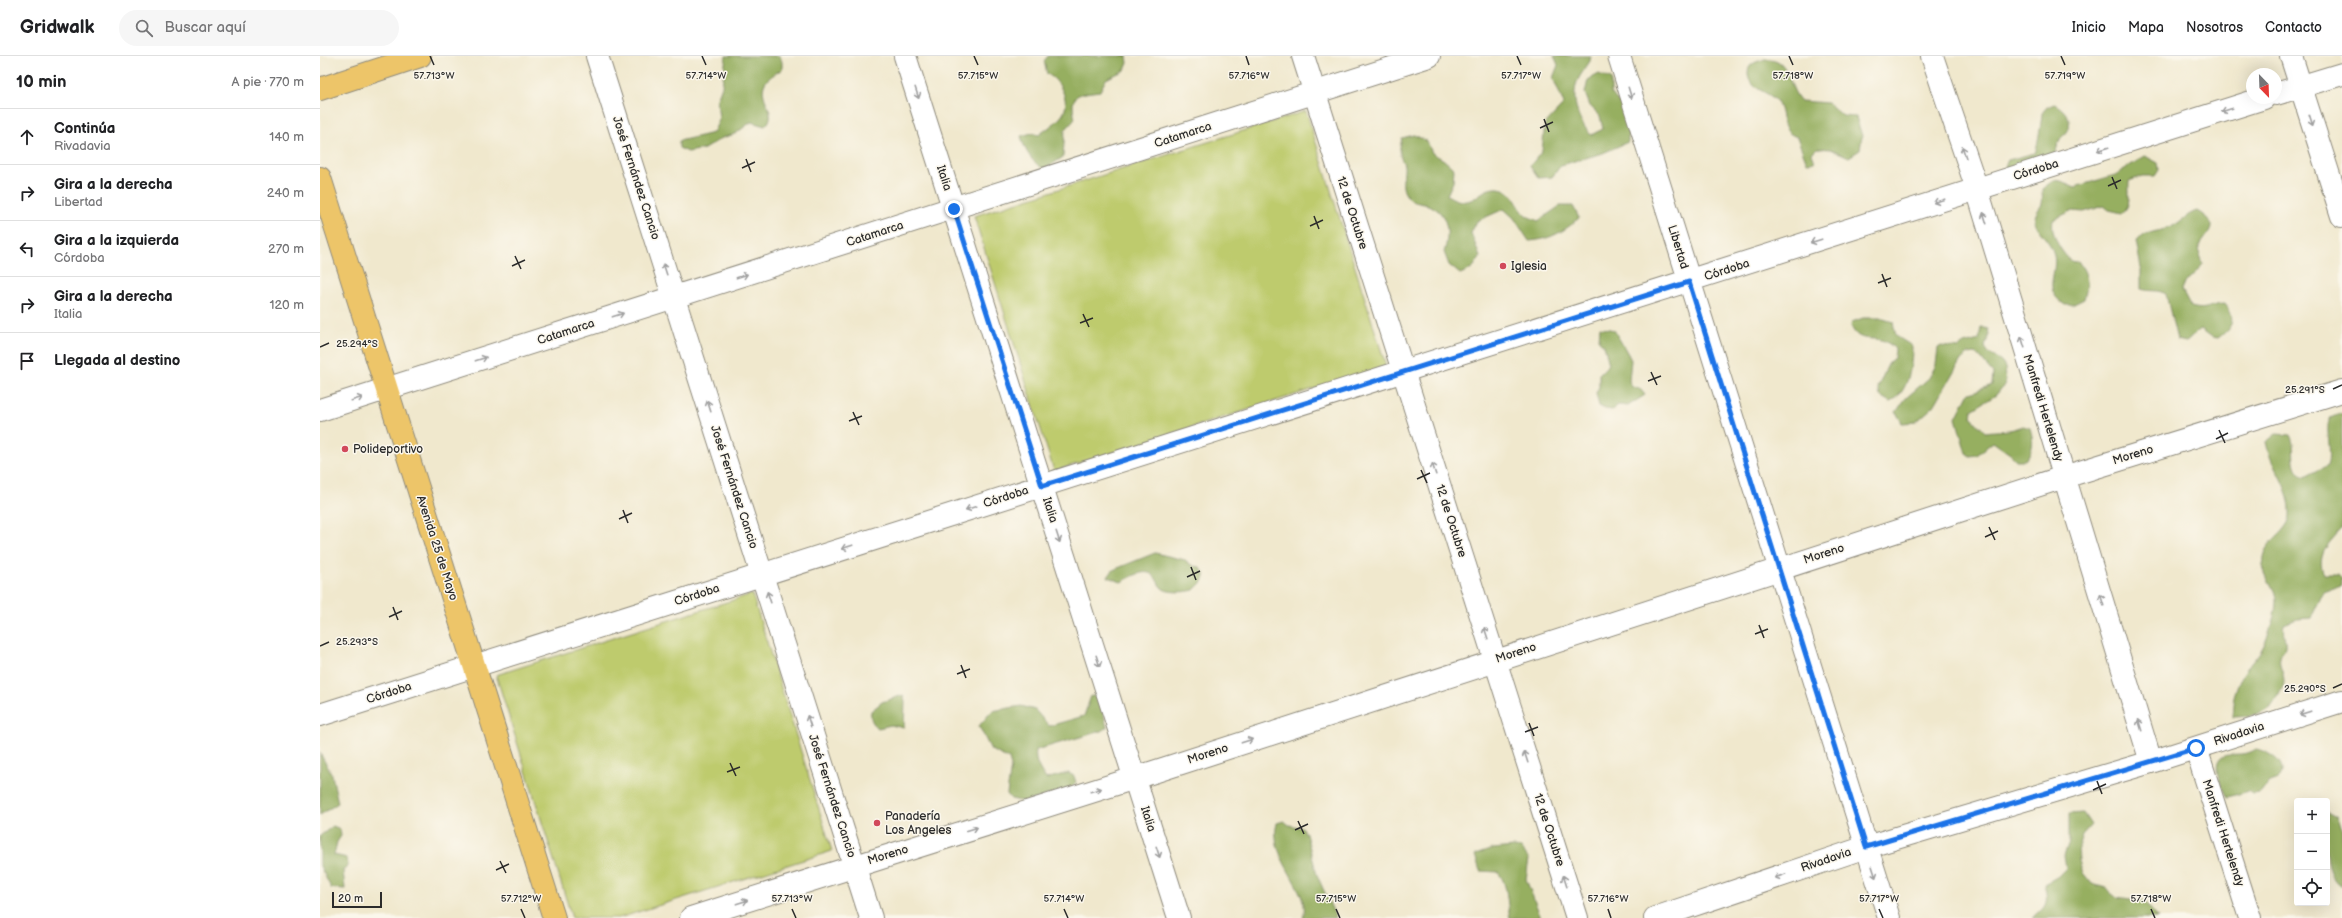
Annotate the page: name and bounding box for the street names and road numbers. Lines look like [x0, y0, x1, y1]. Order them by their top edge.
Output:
street label: José Fernández Cancio [609, 114, 663, 242]
street label: Catamarca [1152, 119, 1214, 151]
street label: Córdoba [2011, 156, 2061, 184]
street label: Italia [933, 163, 955, 193]
street label: 12 de Octubre [1333, 175, 1371, 251]
street label: Catamarca [844, 218, 906, 250]
street label: Libertad [1664, 223, 1692, 271]
street label: Córdoba [1702, 256, 1752, 284]
street label: Catamarca [535, 316, 597, 348]
street label: Manfredi Hertelendy [2020, 353, 2067, 464]
street label: José Fernández Cancio [707, 423, 761, 551]
street label: Moreno [2111, 442, 2155, 468]
street label: Córdoba [981, 483, 1031, 511]
street label: 12 de Octubre [1432, 483, 1470, 559]
street label: Avenida 25 de Mayo [413, 493, 461, 603]
street label: Italia [1039, 495, 1061, 525]
street label: Moreno [1802, 540, 1846, 568]
street label: Córdoba [672, 581, 722, 609]
street label: Moreno [1494, 639, 1538, 667]
street label: Córdoba [364, 679, 414, 707]
street label: Rivadavia [2212, 719, 2266, 749]
street label: José Fernández Cancio [805, 732, 859, 860]
street label: Moreno [1186, 740, 1230, 768]
street label: Manfredi Hertelendy [2199, 778, 2248, 889]
street label: 12 de Octubre [1530, 792, 1568, 868]
street label: Italia [1137, 804, 1159, 834]
street label: Moreno [866, 842, 910, 868]
street label: Rivadavia [1799, 844, 1853, 876]

